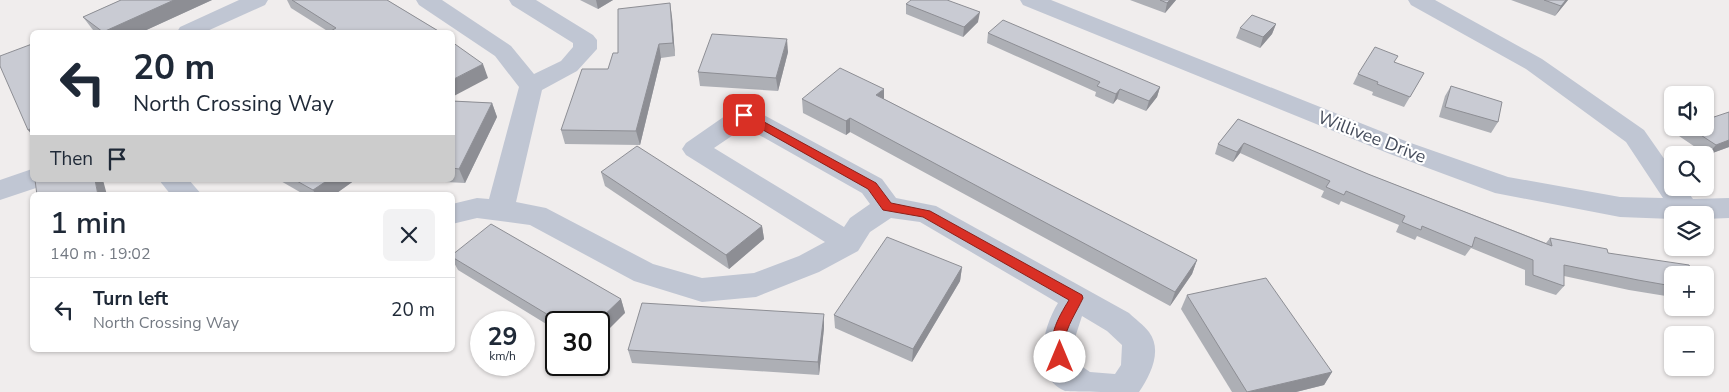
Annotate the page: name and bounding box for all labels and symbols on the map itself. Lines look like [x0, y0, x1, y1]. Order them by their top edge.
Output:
pin [723, 94, 765, 136]
street label: Willivee Drive [1314, 105, 1430, 169]
speed limit sign: 30 [545, 311, 610, 376]
position arrow [1033, 330, 1085, 382]

